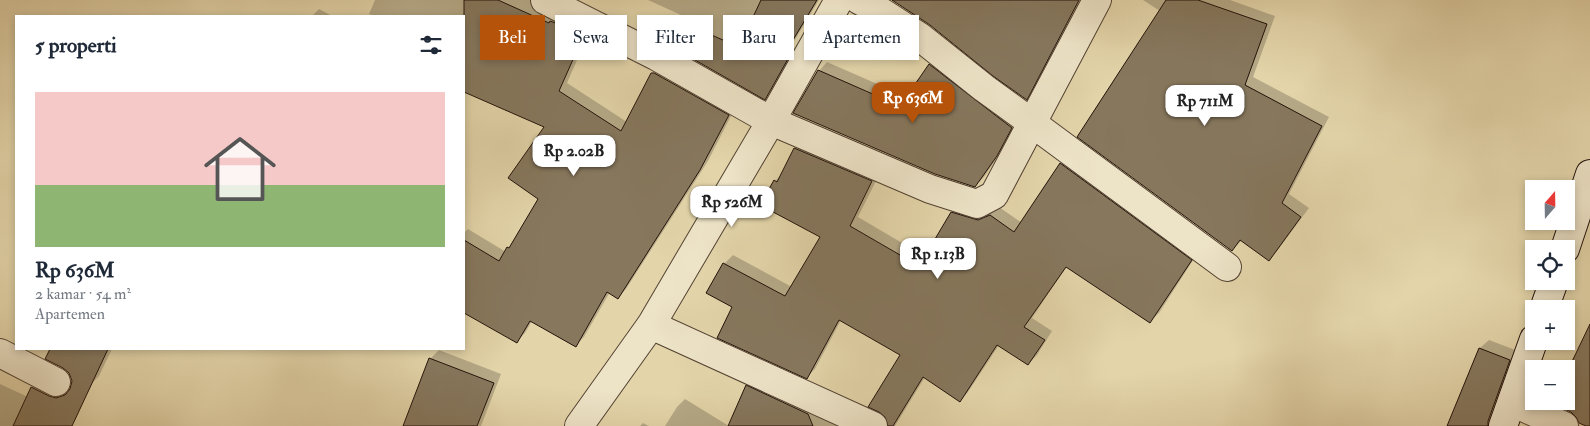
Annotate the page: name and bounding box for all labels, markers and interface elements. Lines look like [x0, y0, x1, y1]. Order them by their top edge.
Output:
chip: Beli [480, 15, 545, 60]
chip: Sewa [555, 15, 627, 60]
chip: Filter [637, 15, 713, 60]
chip: Baru [723, 15, 794, 60]
chip: Apartemen [804, 15, 919, 60]
icon: filters [417, 31, 445, 59]
text: 5 properti [35, 32, 117, 59]
pin: Rp 636M [867, 82, 959, 124]
pin: Rp 711M [1159, 84, 1251, 127]
text: Rp 636M [883, 88, 943, 108]
text: Rp 711M [1176, 91, 1234, 111]
icon: home [195, 124, 285, 214]
pin: Rp 2.02B [522, 134, 626, 177]
text: Rp 2.02B [544, 141, 604, 161]
north arrow [1525, 180, 1575, 230]
map controls [1525, 180, 1575, 410]
pin: Rp 526M [686, 186, 778, 228]
text: Rp 526M [701, 192, 763, 212]
pin: Rp 1.13B [886, 238, 990, 280]
button: locate [1525, 240, 1575, 290]
text: Rp 1.13B [911, 244, 965, 264]
text: Rp 636M [35, 257, 115, 284]
text: 2 kamar · 54 m² [35, 284, 131, 304]
button: + [1525, 300, 1575, 350]
text: Apartemen [35, 304, 105, 324]
button: − [1525, 360, 1575, 410]

